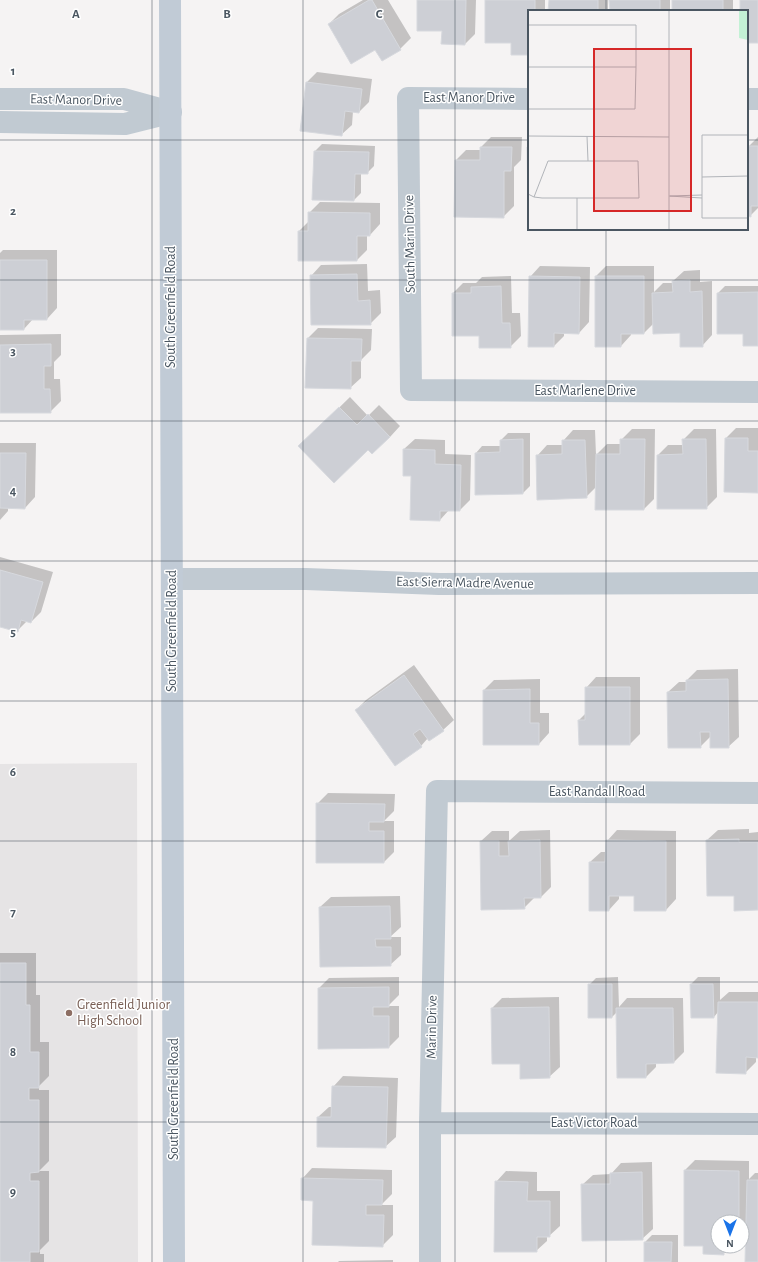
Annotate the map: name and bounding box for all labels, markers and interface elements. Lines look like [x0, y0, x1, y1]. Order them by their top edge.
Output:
text: A [72, 8, 80, 21]
text: B [223, 8, 231, 21]
text: C [376, 8, 383, 21]
inset map [528, 10, 748, 230]
text: 1 [11, 65, 15, 78]
street label: East Manor Drive [423, 91, 515, 105]
street label: East Manor Drive [30, 92, 122, 108]
street label: South Marin Drive [402, 195, 418, 293]
text: 2 [10, 205, 16, 218]
street label: South Greenfield Road [164, 246, 178, 368]
text: 3 [10, 345, 16, 358]
street label: East Marlene Drive [534, 384, 636, 398]
text: 4 [10, 485, 17, 498]
street label: South Greenfield Road [165, 570, 179, 692]
street label: East Sierra Madre Avenue [396, 575, 534, 591]
text: 5 [10, 626, 16, 639]
text: 6 [10, 766, 16, 779]
street label: East Randall Road [549, 785, 645, 799]
text: 7 [10, 906, 16, 919]
street label: Marin Drive [424, 995, 440, 1059]
place label: Greenfield Junior High School [77, 998, 170, 1028]
marker: Greenfield Junior High School [64, 1008, 74, 1018]
street label: South Greenfield Road [167, 1038, 181, 1160]
text: 8 [10, 1046, 16, 1059]
street label: East Victor Road [550, 1116, 638, 1130]
text: 9 [10, 1186, 16, 1199]
north arrow [710, 1214, 750, 1254]
text: N [726, 1238, 734, 1249]

